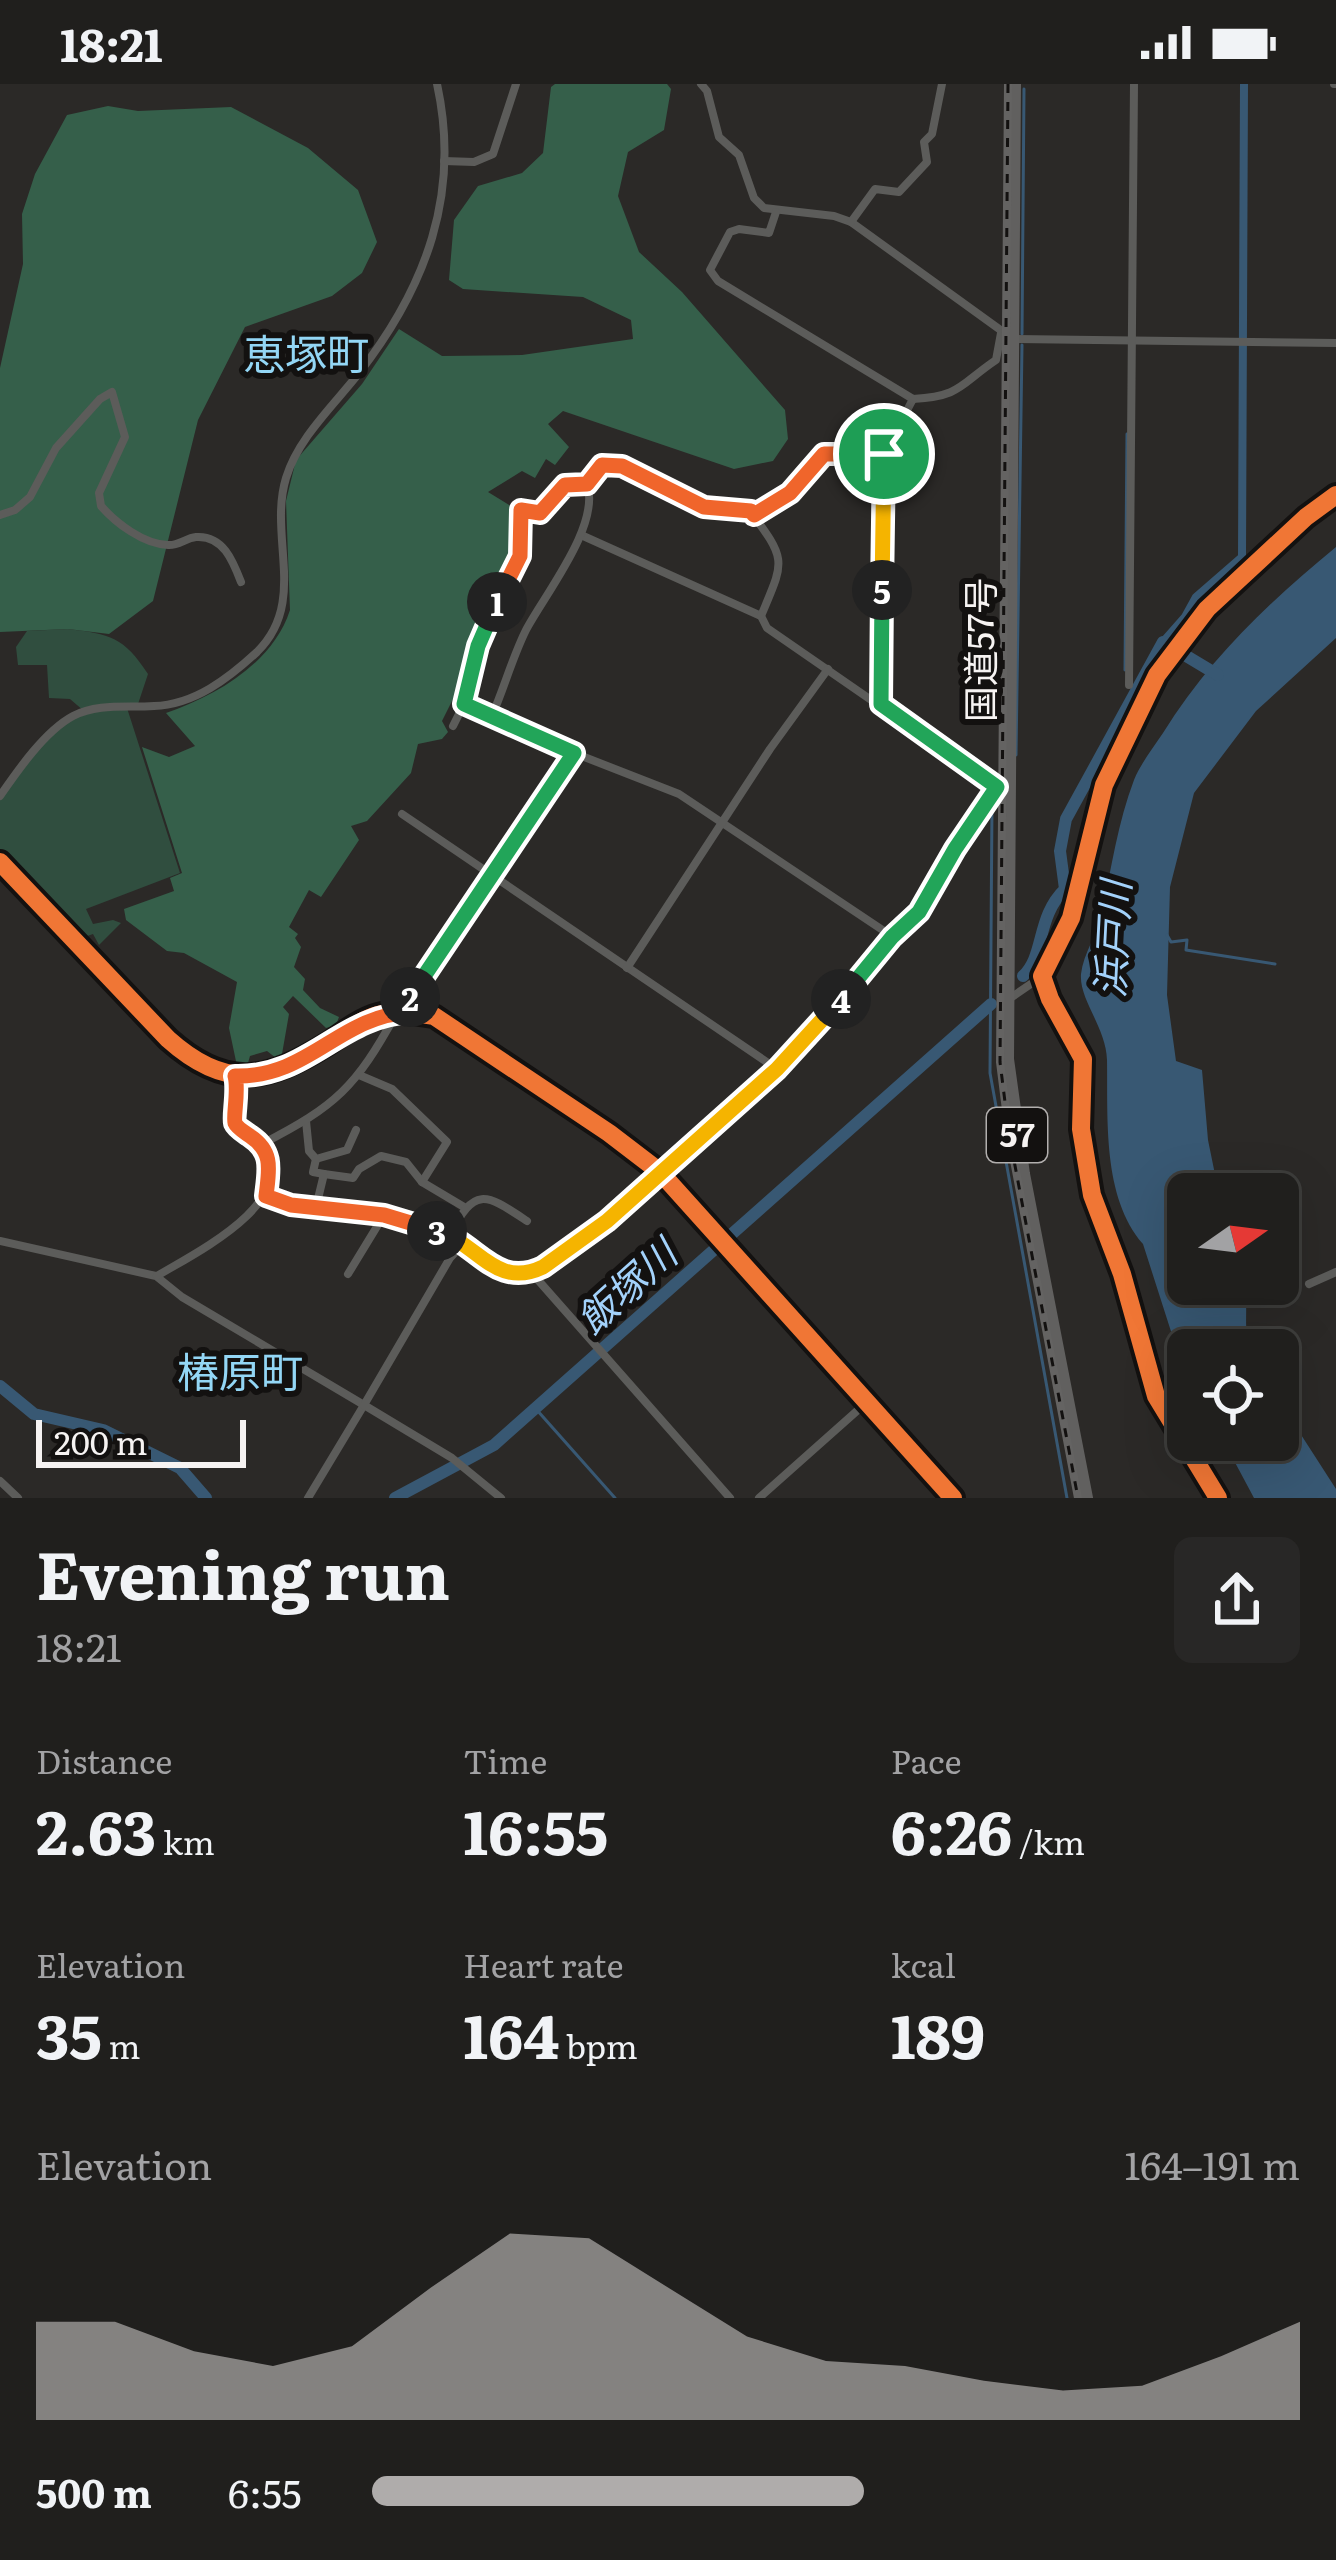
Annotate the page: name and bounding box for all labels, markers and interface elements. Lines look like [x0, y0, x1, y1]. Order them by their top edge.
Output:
text: 18:21 [60, 9, 163, 76]
district label: 恵塚町 [243, 321, 369, 383]
pin [833, 403, 935, 505]
icon: arrive [851, 421, 917, 487]
pin: 5 [852, 560, 912, 620]
text: 5 [873, 565, 891, 614]
pin: 1 [467, 572, 527, 632]
text: 1 [490, 577, 504, 626]
street label: 国道57号 [952, 578, 1005, 722]
water label: 浜戸川 [1078, 875, 1142, 999]
pin: 2 [380, 967, 440, 1027]
pin: 4 [811, 969, 871, 1029]
text: 2 [401, 972, 419, 1021]
text: 4 [831, 974, 851, 1023]
road number: 57 [987, 1108, 1047, 1162]
north arrow [1167, 1173, 1299, 1305]
map controls [1167, 1173, 1299, 1461]
pin: 3 [407, 1201, 467, 1261]
text: 3 [428, 1206, 446, 1255]
water label: 飯塚川 [562, 1221, 691, 1345]
button: locate [1167, 1329, 1299, 1461]
district label: 椿原町 [177, 1339, 303, 1401]
scale bar [36, 1414, 246, 1467]
text: 200 m [54, 1416, 148, 1465]
text: Evening run [36, 1522, 450, 1620]
button: share [1174, 1537, 1300, 1663]
text: 18:21 [36, 1616, 122, 1674]
text: Distance [36, 1735, 172, 1784]
text: Time [463, 1735, 547, 1784]
text: Pace [891, 1735, 962, 1784]
text: 2.63 [36, 1784, 156, 1873]
text: 16:55 [463, 1784, 608, 1873]
text: 6:26 [891, 1784, 1012, 1873]
text: km [156, 1816, 215, 1865]
text: /km [1012, 1816, 1085, 1865]
text: Elevation [36, 1939, 185, 1988]
text: Heart rate [463, 1939, 624, 1988]
text: kcal [891, 1939, 956, 1988]
text: 35 [36, 1988, 102, 2077]
text: 164 [463, 1988, 559, 2077]
text: 189 [891, 1988, 985, 2077]
text: m [102, 2020, 140, 2069]
text: bpm [559, 2020, 638, 2069]
text: Elevation [36, 2134, 212, 2192]
text: 164–191 m [1124, 2134, 1300, 2192]
text: 500 m [36, 2462, 152, 2520]
text: 6:55 [228, 2462, 302, 2520]

